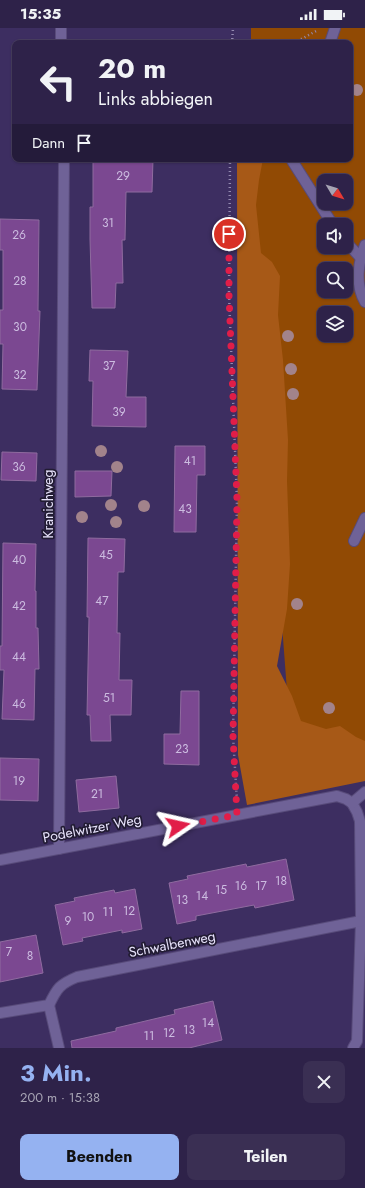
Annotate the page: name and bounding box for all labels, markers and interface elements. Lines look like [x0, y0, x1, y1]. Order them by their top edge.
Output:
text: 15:35 [20, 3, 61, 25]
text: 20 m [98, 48, 166, 89]
icon: left [32, 56, 84, 108]
text: Links abbiegen [98, 86, 213, 112]
text: Dann [32, 132, 65, 154]
icon: arrive [73, 132, 95, 154]
house number: 29 [116, 167, 130, 185]
north arrow [317, 174, 353, 210]
map controls [317, 174, 353, 342]
house number: 31 [102, 214, 114, 232]
pin [212, 217, 246, 251]
button: sound [317, 218, 353, 254]
icon: arrive [218, 223, 240, 245]
house number: 26 [12, 226, 26, 244]
button: search [317, 262, 353, 298]
house number: 28 [13, 272, 27, 290]
button: layers [317, 306, 353, 342]
house number: 30 [13, 318, 27, 336]
house number: 37 [103, 357, 116, 375]
house number: 32 [13, 366, 27, 384]
house number: 39 [112, 403, 126, 421]
house number: 41 [184, 452, 196, 470]
house number: 36 [12, 458, 26, 476]
street label: Kranichweg [38, 470, 58, 538]
house number: 43 [178, 500, 192, 518]
house number: 45 [99, 546, 113, 564]
house number: 40 [12, 551, 26, 569]
house number: 47 [95, 592, 109, 610]
house number: 42 [12, 597, 26, 615]
house number: 44 [12, 648, 26, 666]
house number: 51 [103, 689, 115, 707]
house number: 46 [12, 695, 26, 713]
house number: 23 [175, 740, 189, 758]
house number: 19 [13, 772, 25, 790]
house number: 21 [91, 785, 103, 803]
position arrow [157, 805, 199, 847]
street label: Podelwitzer Weg [41, 809, 143, 847]
house number: 18 [275, 872, 287, 890]
house number: 16 [235, 877, 247, 895]
house number: 17 [255, 877, 268, 895]
house number: 15 [215, 881, 227, 899]
house number: 14 [196, 887, 208, 905]
house number: 13 [176, 891, 188, 909]
house number: 12 [123, 902, 135, 920]
house number: 11 [103, 903, 113, 921]
house number: 10 [82, 908, 94, 926]
house number: 9 [65, 912, 72, 930]
street label: Schwalbenweg [127, 926, 217, 962]
house number: 7 [6, 943, 13, 961]
house number: 8 [27, 947, 33, 965]
house number: 14 [202, 1014, 214, 1032]
house number: 13 [183, 1021, 195, 1039]
house number: 12 [163, 1024, 175, 1042]
house number: 11 [144, 1027, 154, 1045]
text: 3 Min. [20, 1055, 92, 1090]
button: close [303, 1061, 345, 1103]
text: 200 m · 15:38 [20, 1088, 100, 1107]
button: Beenden [20, 1134, 179, 1180]
button: Teilen [187, 1134, 345, 1180]

